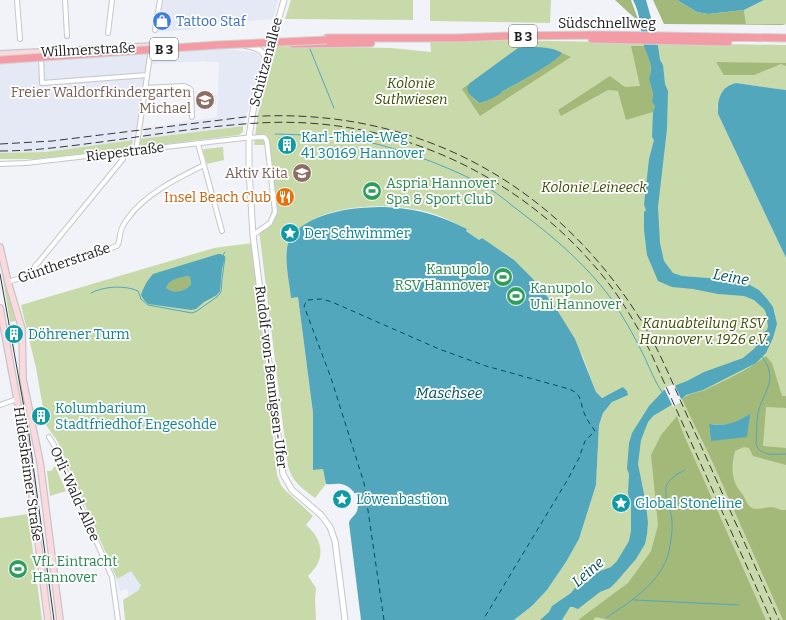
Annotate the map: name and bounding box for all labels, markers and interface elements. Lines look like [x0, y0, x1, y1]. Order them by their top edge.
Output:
shop icon: Tattoo Staf [151, 10, 173, 32]
place label: Tattoo Staf [176, 13, 247, 30]
street label: Schützenallee [246, 15, 286, 109]
street label: Südschnellweg [558, 15, 656, 32]
road number: B 3 [509, 25, 537, 47]
road number: B 3 [150, 38, 178, 60]
street label: Willmerstraße [40, 39, 136, 61]
park label: Kolonie Suthwiesen [374, 75, 448, 108]
place label: Freier Waldorfkindergarten Michael [11, 84, 191, 117]
school or university icon: Freier Waldorfkindergarten Michael [194, 89, 216, 111]
place label: Karl-Thiele-Weg 41 30169 Hannover [301, 129, 425, 162]
building icon: Karl-Thiele-Weg 41 30169 Hannover [276, 134, 298, 156]
street label: Riepestraße [85, 139, 165, 165]
school or university icon: Aktiv Kita [291, 162, 313, 184]
place label: Aktiv Kita [225, 165, 288, 182]
place label: Aspria Hannover Spa & Sport Club [386, 175, 496, 208]
park label: Kolonie Leineeck [541, 179, 647, 196]
sports icon: Aspria Hannover Spa & Sport Club [361, 180, 383, 202]
restaurant icon: Insel Beach Club [274, 186, 296, 208]
place label: Insel Beach Club [164, 189, 271, 206]
place icon: Der Schwimmer [279, 222, 301, 244]
place label: Der Schwimmer [304, 225, 410, 242]
street label: Güntherstraße [15, 239, 113, 287]
place label: Kanupolo RSV Hannover [395, 261, 489, 294]
water label: Leine [712, 265, 751, 289]
sports icon: Kanupolo RSV Hannover [492, 266, 514, 288]
place label: Kanupolo Uni Hannover [530, 280, 621, 313]
street label: Rudolf-von-Bennigsen-Ufer [251, 285, 291, 469]
sports icon: Kanupolo Uni Hannover [505, 285, 527, 307]
park label: Kanuabteilung RSV Hannover v. 1926 e.V. [639, 315, 769, 348]
building icon: Döhrener Turm [3, 323, 25, 345]
place label: Döhrener Turm [28, 326, 130, 343]
water label: Maschsee [416, 384, 483, 402]
place label: Kolumbarium Stadtfriedhof Engesohde [55, 400, 217, 433]
building icon: Kolumbarium Stadtfriedhof Engesohde [30, 405, 52, 427]
street label: Hildesheimer Straße [10, 406, 46, 542]
street label: Orli-Wald-Allee [46, 444, 104, 544]
place icon: Löwenbastion [331, 488, 353, 510]
place label: Löwenbastion [356, 491, 448, 508]
place icon: Global Stoneline [610, 492, 632, 514]
place label: Global Stoneline [635, 495, 742, 512]
place label: VfL Eintracht Hannover [32, 553, 117, 586]
water label: Leine [568, 553, 608, 591]
sports icon: VfL Eintracht Hannover [7, 558, 29, 580]

